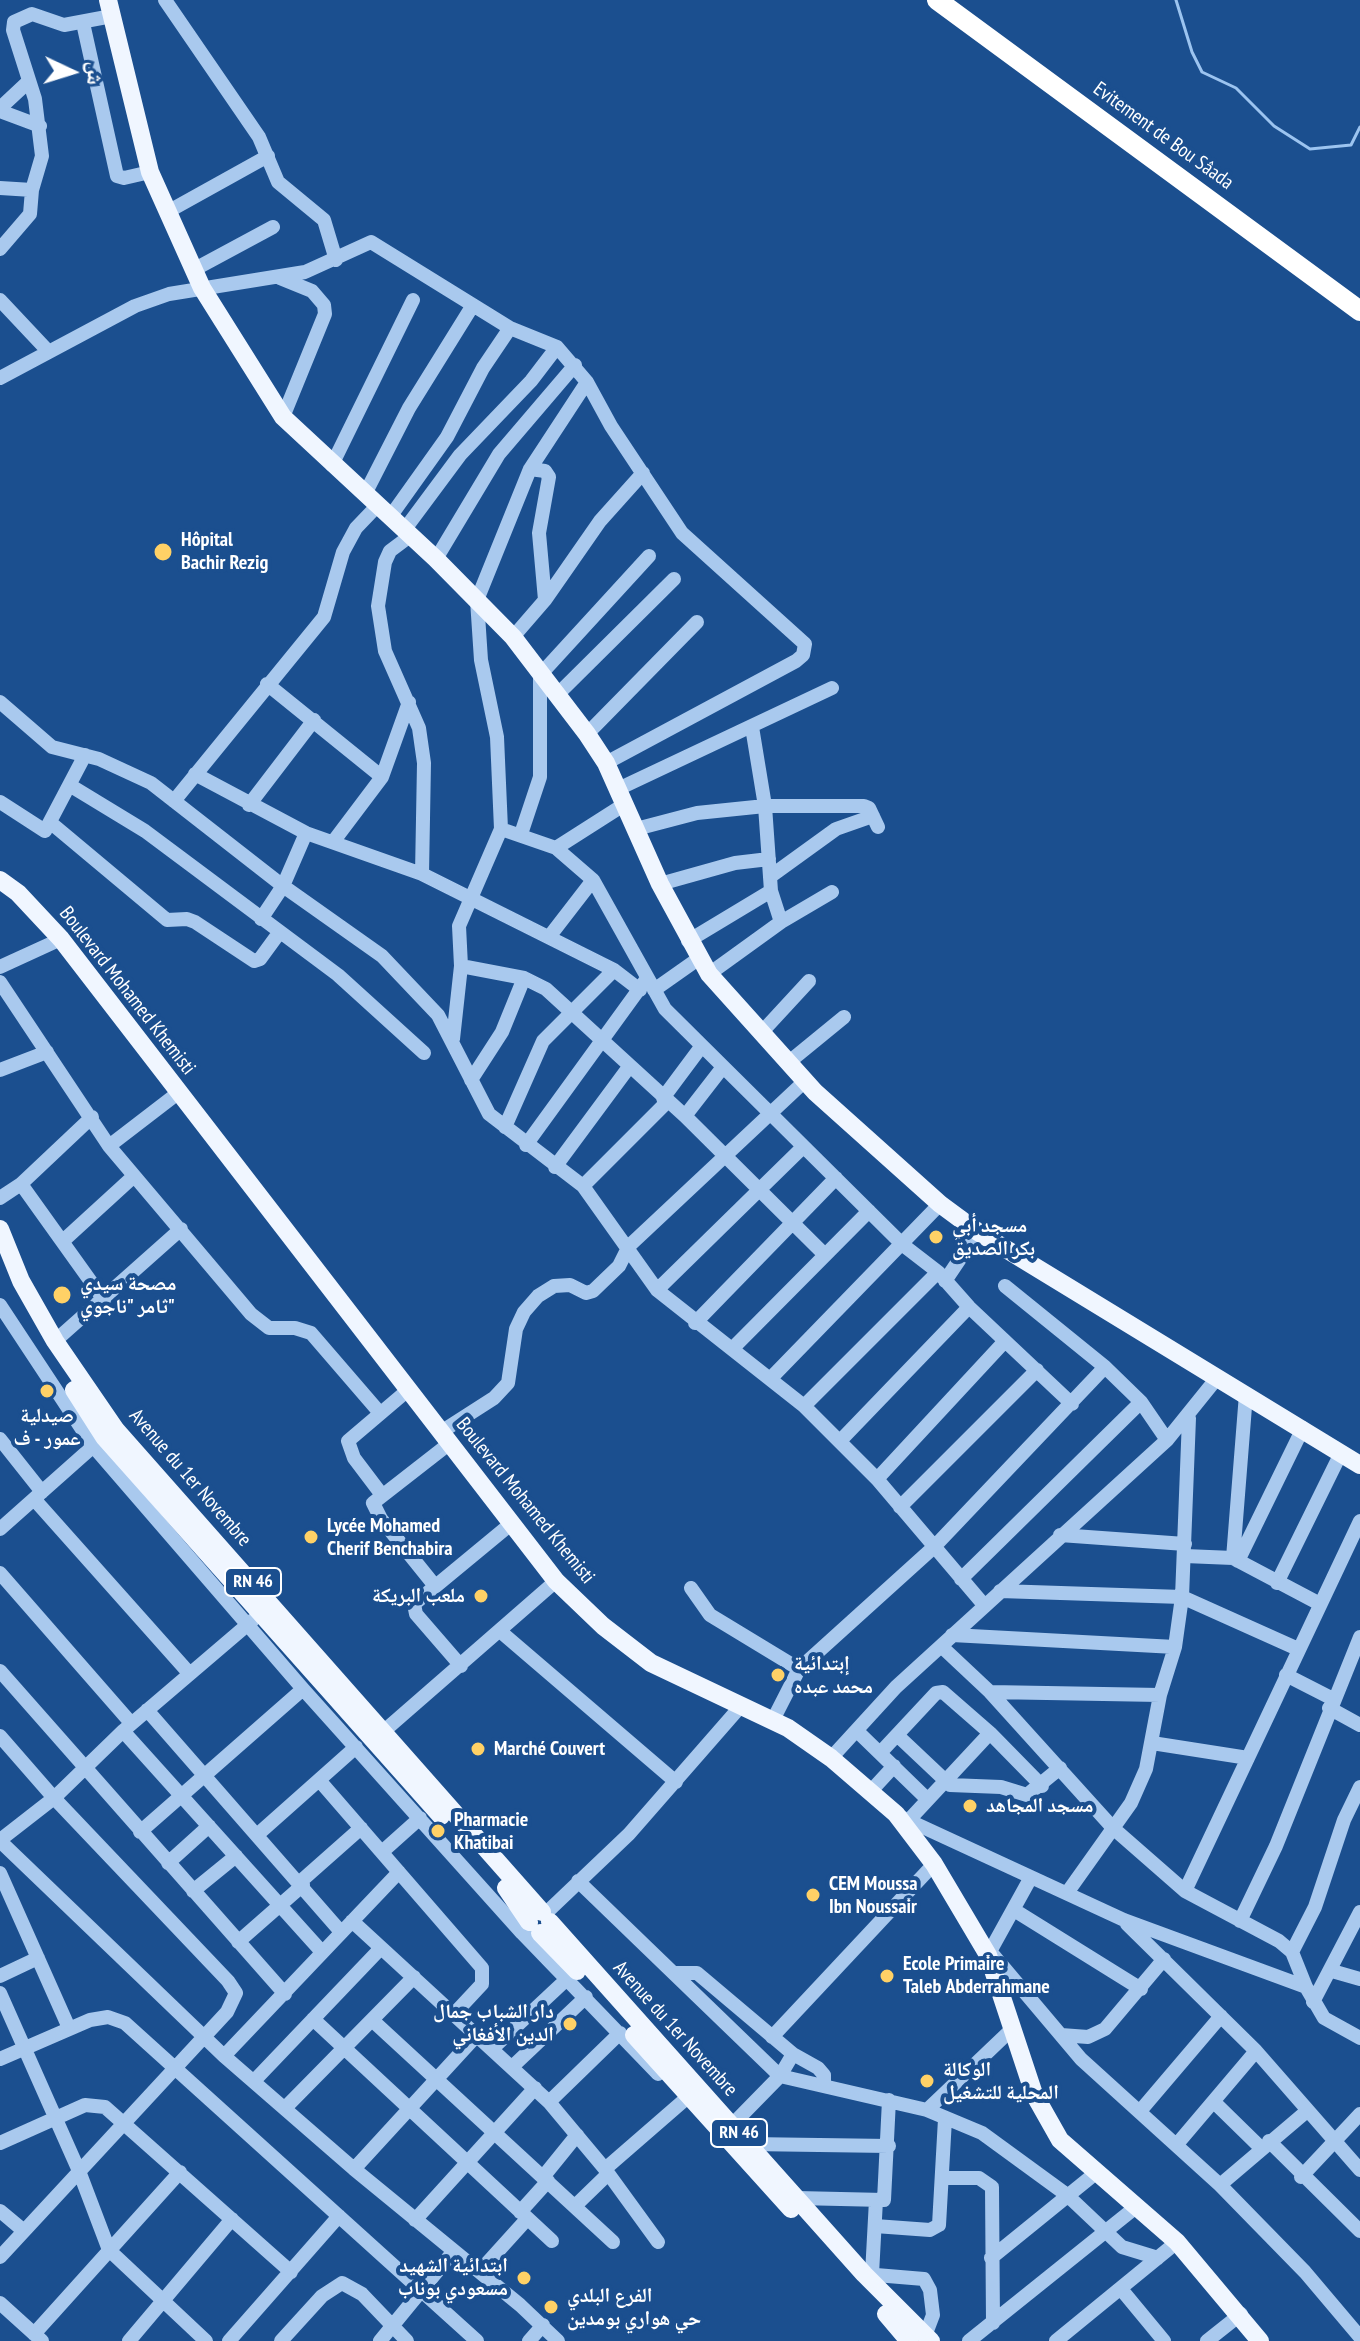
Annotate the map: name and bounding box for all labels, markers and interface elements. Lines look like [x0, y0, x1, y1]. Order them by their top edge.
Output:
north arrow [32, 32, 112, 112]
text: ش [81, 61, 111, 86]
street label: Evitement de Bou Sâada [1088, 77, 1238, 195]
place label: Hôpital Bachir Rezig [181, 528, 268, 575]
marker: Hôpital Bachir Rezig [152, 541, 174, 563]
street label: Boulevard Mohamed Khemisti [54, 902, 200, 1080]
place label: مسجد أبي بكر الصديق [952, 1214, 1035, 1261]
marker: مسجد أبي بكر الصديق [927, 1228, 945, 1246]
place label: مصحة سيدي ثامر "ناجوي" [80, 1272, 177, 1319]
marker: مصحة سيدي ثامر "ناجوي" [51, 1284, 73, 1306]
marker: صيدلية عمور - ف [38, 1382, 56, 1400]
place label: صيدلية عمور - ف [13, 1404, 81, 1451]
street label: Avenue du 1er Novembre [124, 1404, 256, 1552]
street label: Boulevard Mohamed Khemisti [451, 1413, 599, 1589]
place label: Lycée Mohamed Cherif Benchabira [327, 1514, 453, 1561]
marker: Lycée Mohamed Cherif Benchabira [302, 1528, 320, 1546]
road number: RN 46 [225, 1568, 281, 1596]
place label: ملعب البريكة [372, 1584, 465, 1608]
marker: ملعب البريكة [472, 1587, 490, 1605]
place label: إبتدائية محمد عبده [794, 1652, 873, 1699]
marker: إبتدائية محمد عبده [769, 1666, 787, 1684]
place label: Marché Couvert [494, 1737, 605, 1761]
marker: Marché Couvert [469, 1740, 487, 1758]
place label: مسجد المجاهد [986, 1794, 1094, 1818]
marker: مسجد المجاهد [961, 1797, 979, 1815]
place label: Pharmacie Khatibai [454, 1808, 528, 1855]
marker: Pharmacie Khatibai [429, 1822, 447, 1840]
place label: CEM Moussa Ibn Noussair [829, 1872, 917, 1919]
marker: CEM Moussa Ibn Noussair [804, 1886, 822, 1904]
place label: Ecole Primaire Taleb Abderrahmane [903, 1952, 1050, 1999]
street label: Avenue du 1er Novembre [608, 1956, 742, 2102]
marker: Ecole Primaire Taleb Abderrahmane [878, 1967, 896, 1985]
place label: دار الشباب جمال الدين الأفغاني [433, 2000, 554, 2047]
marker: دار الشباب جمال الدين الأفغاني [561, 2015, 579, 2033]
place label: الوكالة المحلية للتشغيل [943, 2058, 1059, 2105]
marker: الوكالة المحلية للتشغيل [918, 2072, 936, 2090]
road number: RN 46 [711, 2119, 767, 2147]
place label: ابتدائية الشهيد مسعودي بوناب [398, 2254, 508, 2301]
marker: ابتدائية الشهيد مسعودي بوناب [515, 2269, 533, 2287]
place label: الفرع البلدي حي هواري بومدين [567, 2284, 701, 2331]
marker: الفرع البلدي حي هواري بومدين [542, 2298, 560, 2316]

